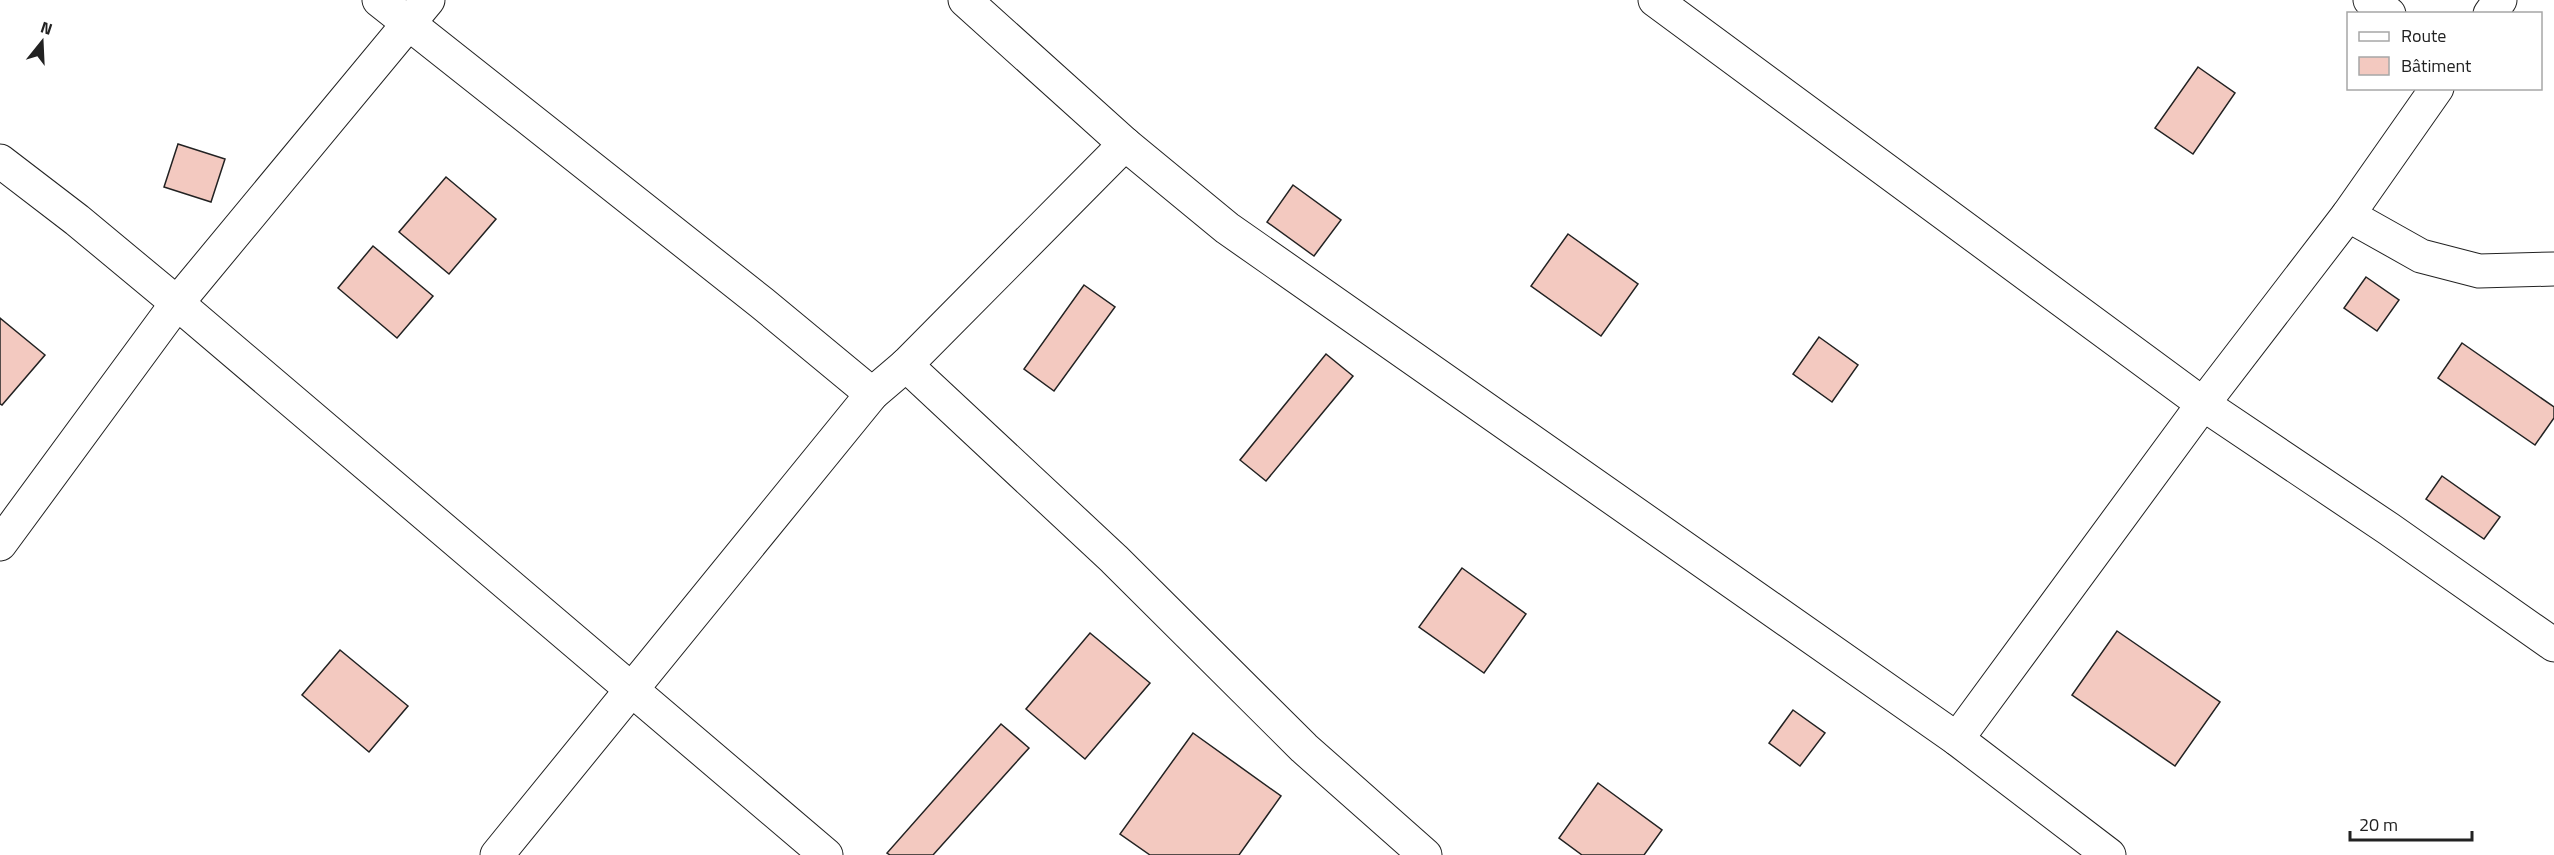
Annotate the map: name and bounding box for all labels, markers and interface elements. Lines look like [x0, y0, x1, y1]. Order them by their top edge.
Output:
north arrow [12, 12, 72, 72]
legend [2347, 12, 2542, 90]
text: N [38, 15, 56, 41]
text: Route [2401, 22, 2446, 49]
text: Bâtiment [2401, 52, 2472, 79]
scale bar [2350, 804, 2472, 842]
text: 20 m [2359, 811, 2398, 838]

